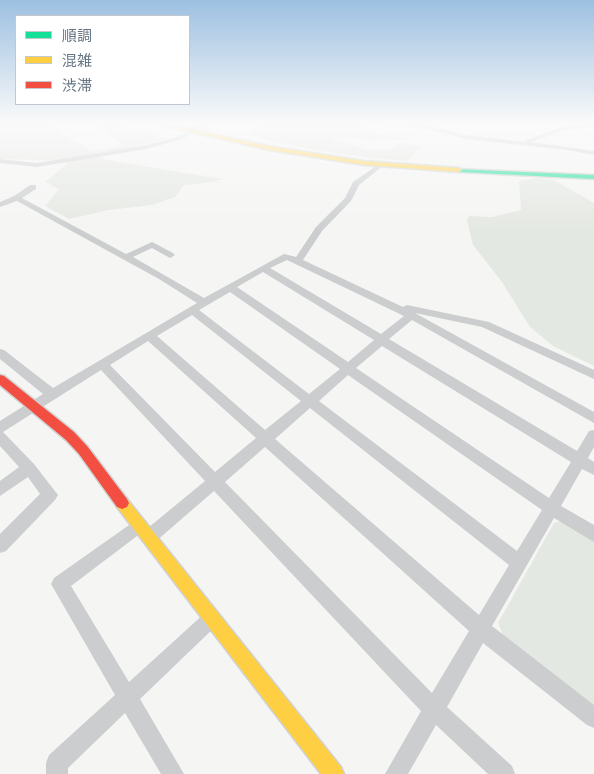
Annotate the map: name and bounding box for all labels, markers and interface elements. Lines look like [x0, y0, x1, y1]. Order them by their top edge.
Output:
legend [15, 15, 190, 105]
text: 順調 [62, 27, 92, 45]
text: 混雑 [62, 52, 92, 70]
text: 渋滞 [62, 77, 92, 95]

